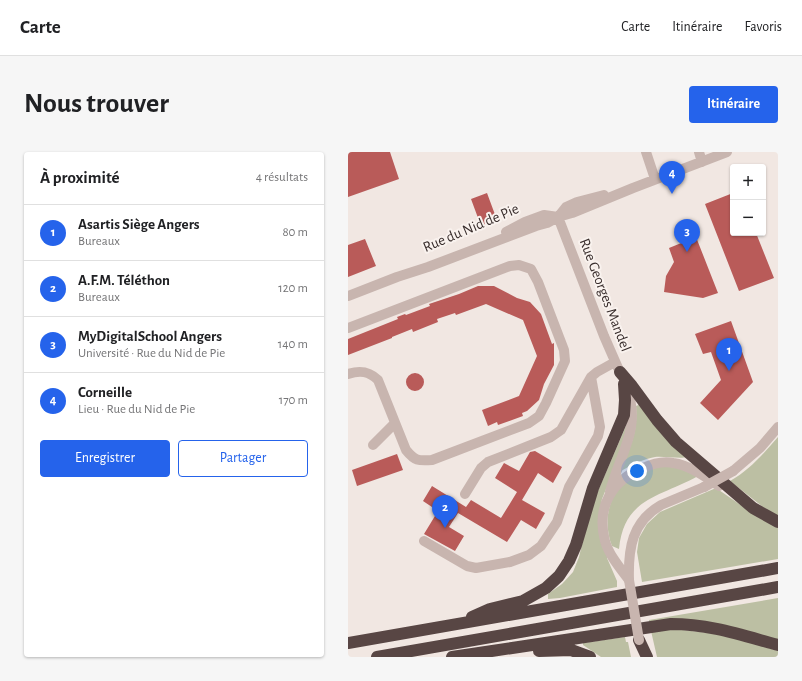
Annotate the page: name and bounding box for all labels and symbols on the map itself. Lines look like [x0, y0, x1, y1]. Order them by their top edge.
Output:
pin: 4 [659, 161, 685, 194]
street label: Rue du Nid de Pie [421, 201, 521, 255]
pin: 3 [674, 219, 700, 252]
street label: Rue Georges Mandel [577, 236, 633, 354]
pin: 1 [716, 338, 742, 371]
your location [627, 461, 647, 481]
pin: 2 [432, 495, 458, 528]

